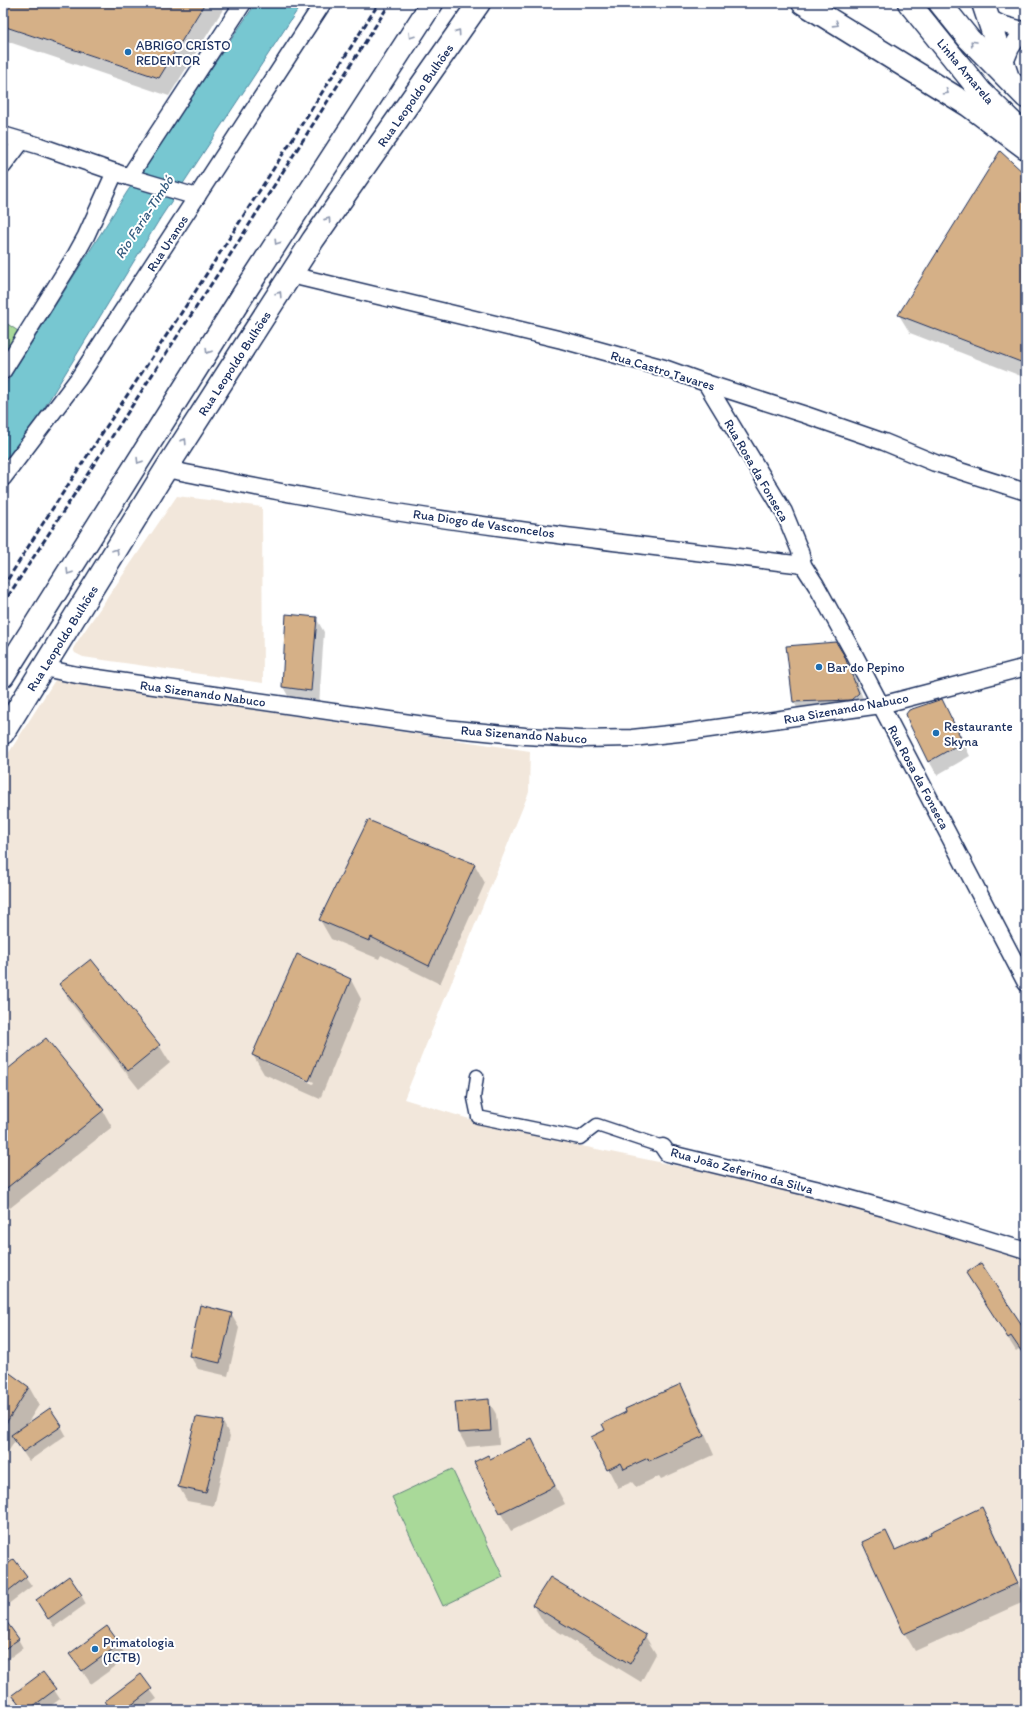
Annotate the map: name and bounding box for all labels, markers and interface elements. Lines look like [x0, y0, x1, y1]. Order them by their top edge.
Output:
one-way arrow [832, 19, 839, 26]
one-way arrow [453, 30, 460, 37]
one-way arrow [409, 31, 416, 38]
street label: Linha Amarela [934, 36, 998, 107]
place label: ABRIGO CRISTO REDENTOR [136, 38, 231, 68]
one-way arrow [970, 40, 978, 48]
street label: Rua Leopoldo Bulhões [374, 41, 457, 150]
marker: ABRIGO CRISTO REDENTOR [123, 47, 133, 57]
one-way arrow [942, 87, 949, 95]
water label: Rio Faria-Timbó [111, 172, 178, 262]
street label: Rua Uranos [144, 212, 191, 274]
one-way arrow [323, 217, 330, 224]
one-way arrow [275, 237, 282, 244]
one-way arrow [274, 291, 281, 298]
street label: Rua Leopoldo Bulhões [195, 308, 274, 419]
one-way arrow [205, 347, 212, 354]
street label: Rua Castro Tavares [609, 347, 717, 394]
street label: Rua Rosa da Fonseca [721, 416, 792, 525]
one-way arrow [180, 438, 187, 445]
one-way arrow [136, 457, 143, 464]
street label: Rua Diogo de Vasconcelos [412, 506, 556, 541]
one-way arrow [111, 548, 118, 555]
one-way arrow [67, 568, 74, 575]
street label: Rua Leopoldo Bulhões [24, 582, 101, 694]
place label: Bar do Pepino [827, 660, 905, 675]
marker: Bar do Pepino [814, 662, 824, 672]
street label: Rua Sizenando Nabuco [139, 677, 267, 710]
street label: Rua Sizenando Nabuco [782, 690, 910, 727]
place label: Restaurante Skyna [944, 719, 1013, 749]
street label: Rua Sizenando Nabuco [460, 723, 588, 746]
street label: Rua Rosa da Fonseca [885, 723, 953, 832]
marker: Restaurante Skyna [931, 728, 941, 738]
street label: Rua João Zeferino da Silva [669, 1144, 815, 1197]
place label: Primatologia (ICTB) [103, 1635, 175, 1665]
marker: Primatologia (ICTB) [90, 1644, 100, 1654]

